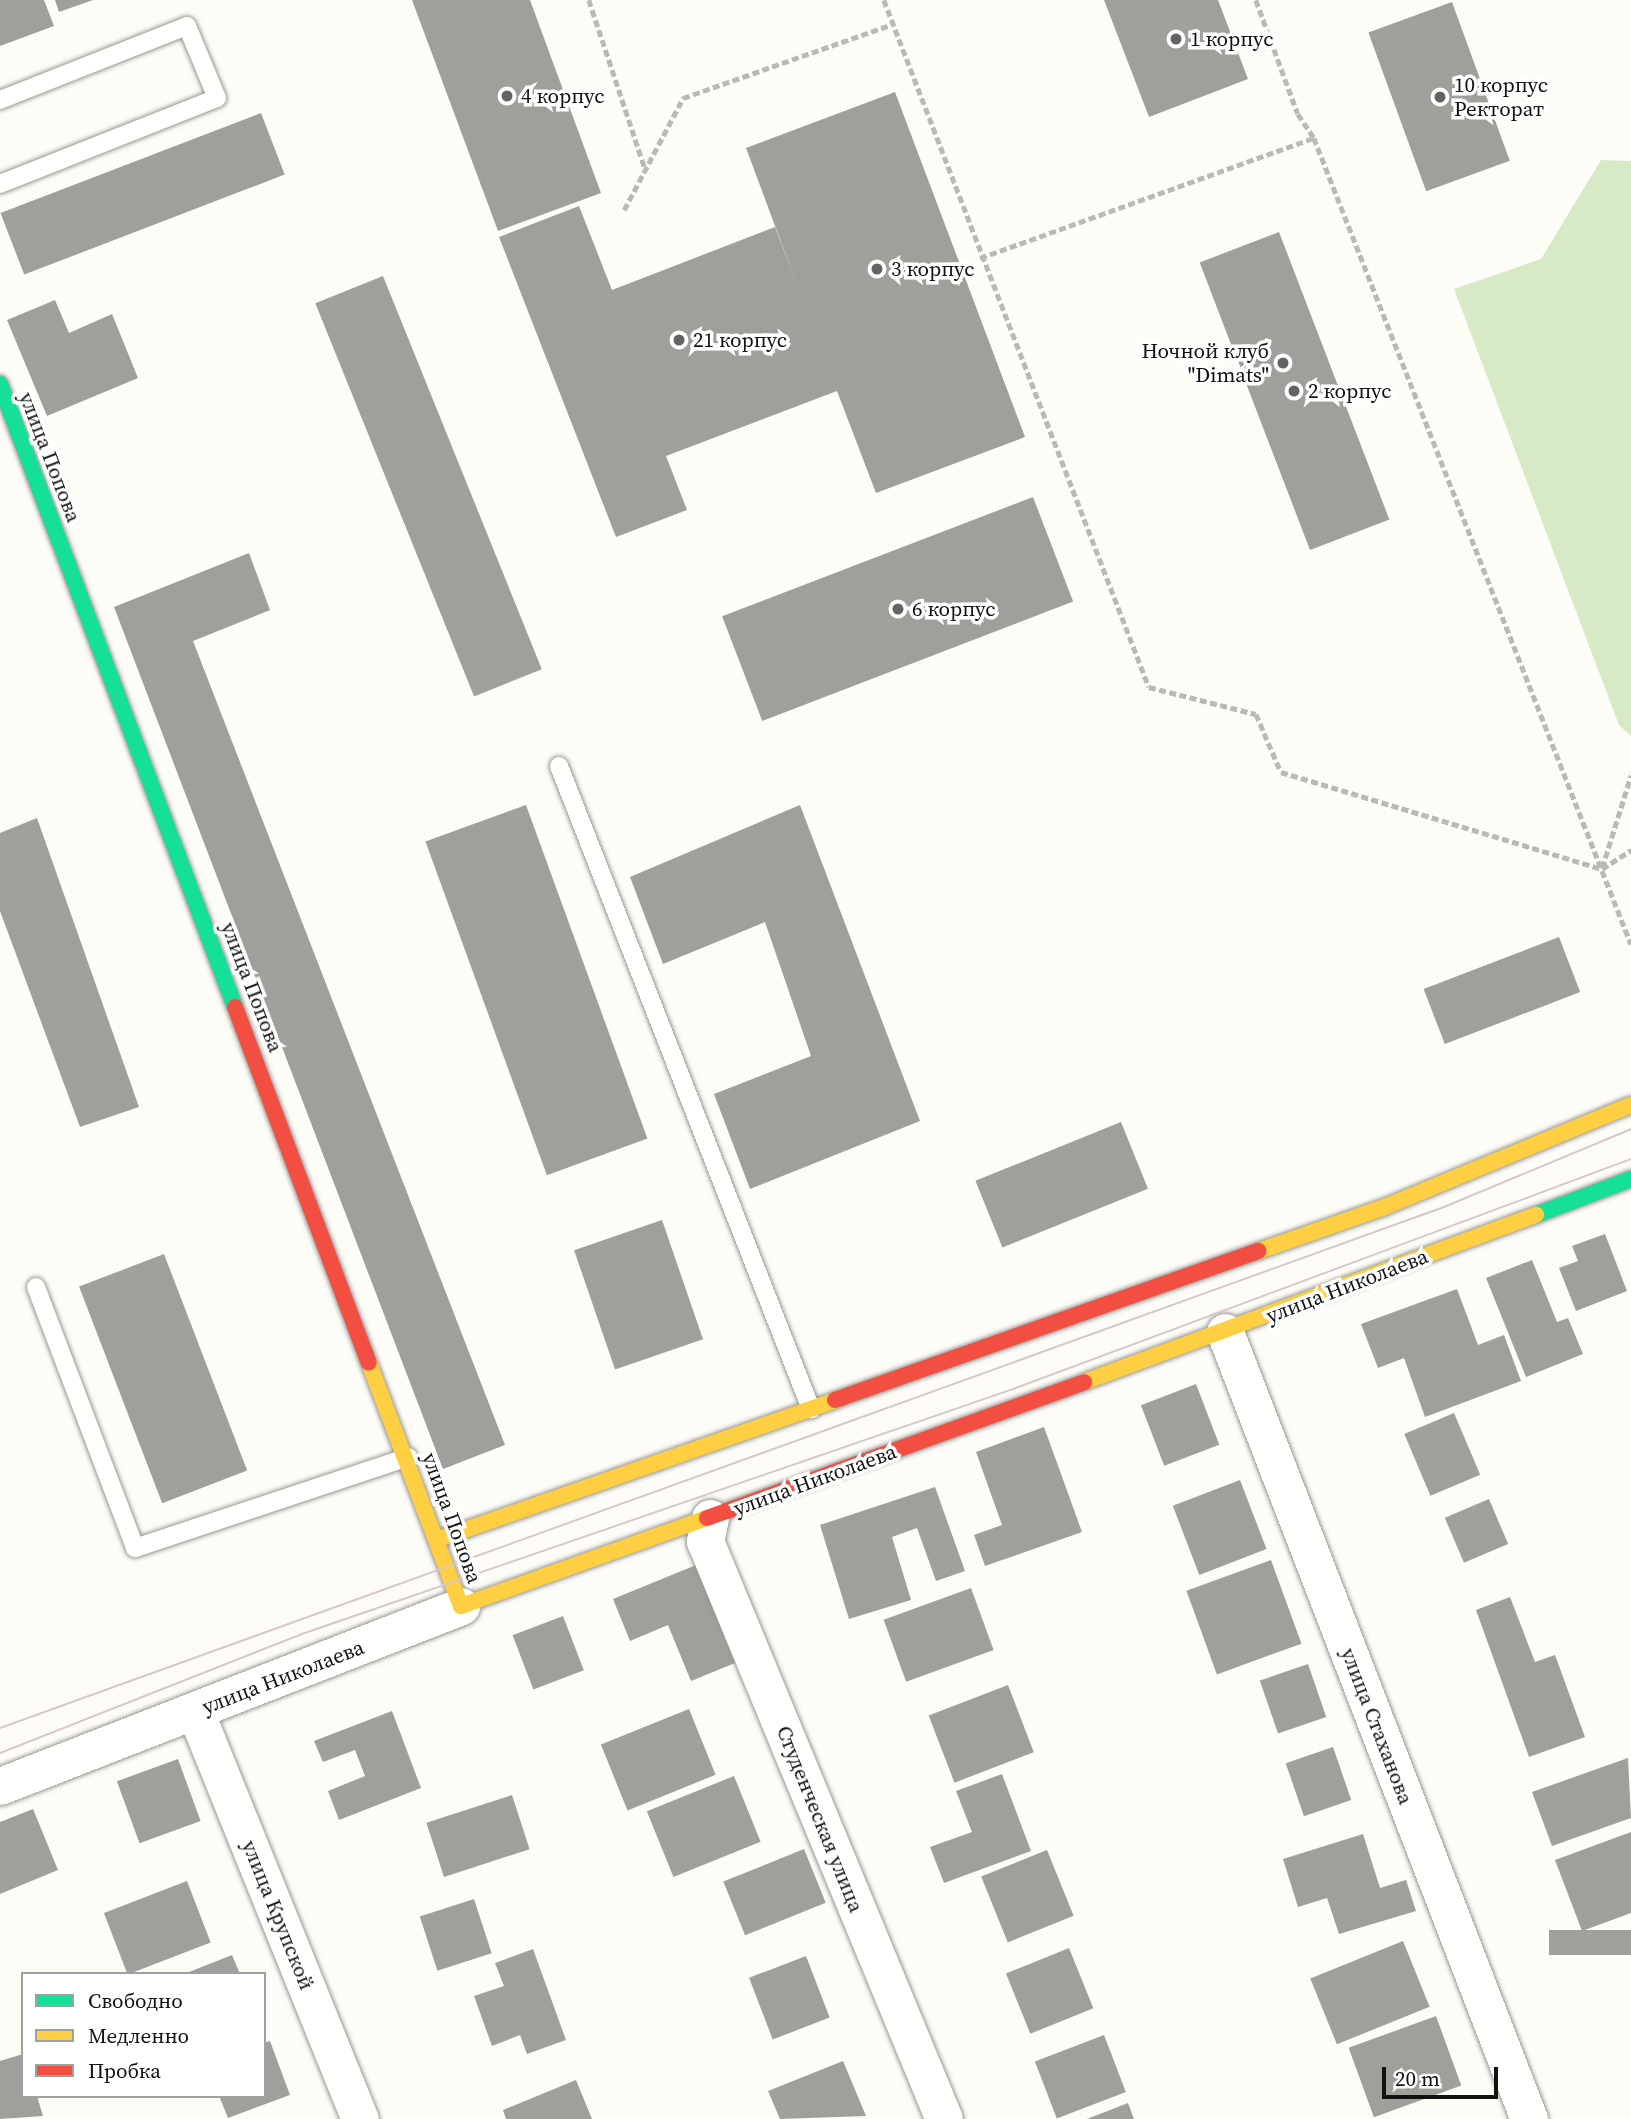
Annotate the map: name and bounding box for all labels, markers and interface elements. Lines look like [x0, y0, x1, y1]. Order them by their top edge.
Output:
place label: 1 корпус [1190, 26, 1273, 52]
marker: 1 корпус [1168, 31, 1184, 47]
place label: 10 корпус Ректорат [1454, 72, 1548, 122]
place label: 4 корпус [521, 83, 604, 109]
marker: 4 корпус [499, 88, 515, 104]
marker: 10 корпус Ректорат [1432, 89, 1448, 105]
place label: 3 корпус [891, 256, 974, 282]
marker: 3 корпус [869, 261, 885, 277]
place label: 21 корпус [693, 327, 787, 353]
marker: 21 корпус [671, 332, 687, 348]
place label: Ночной клуб "Dimats" [1141, 338, 1269, 388]
marker: Ночной клуб "Dimats" [1275, 355, 1291, 371]
place label: 2 корпус [1308, 378, 1391, 404]
marker: 2 корпус [1286, 383, 1302, 399]
street label: улица Попова [14, 388, 86, 526]
place label: 6 корпус [912, 596, 995, 622]
marker: 6 корпус [890, 601, 906, 617]
street label: улица Попова [216, 918, 288, 1056]
street label: улица Николаева [1262, 1244, 1432, 1328]
street label: улица Николаева [730, 1439, 900, 1521]
street label: улица Попова [417, 1449, 487, 1587]
street label: улица Николаева [198, 1635, 368, 1719]
street label: улица Стаханова [1336, 1644, 1418, 1808]
street label: Студенческая улица [771, 1722, 869, 1916]
street label: улица Крупской [236, 1836, 320, 1994]
legend [21, 1972, 266, 2098]
text: Свободно [88, 1986, 183, 2015]
text: Медленно [88, 2021, 189, 2050]
scale bar [1386, 2052, 1502, 2096]
text: Пробка [88, 2056, 161, 2085]
text: 20 m [1395, 2064, 1440, 2093]

